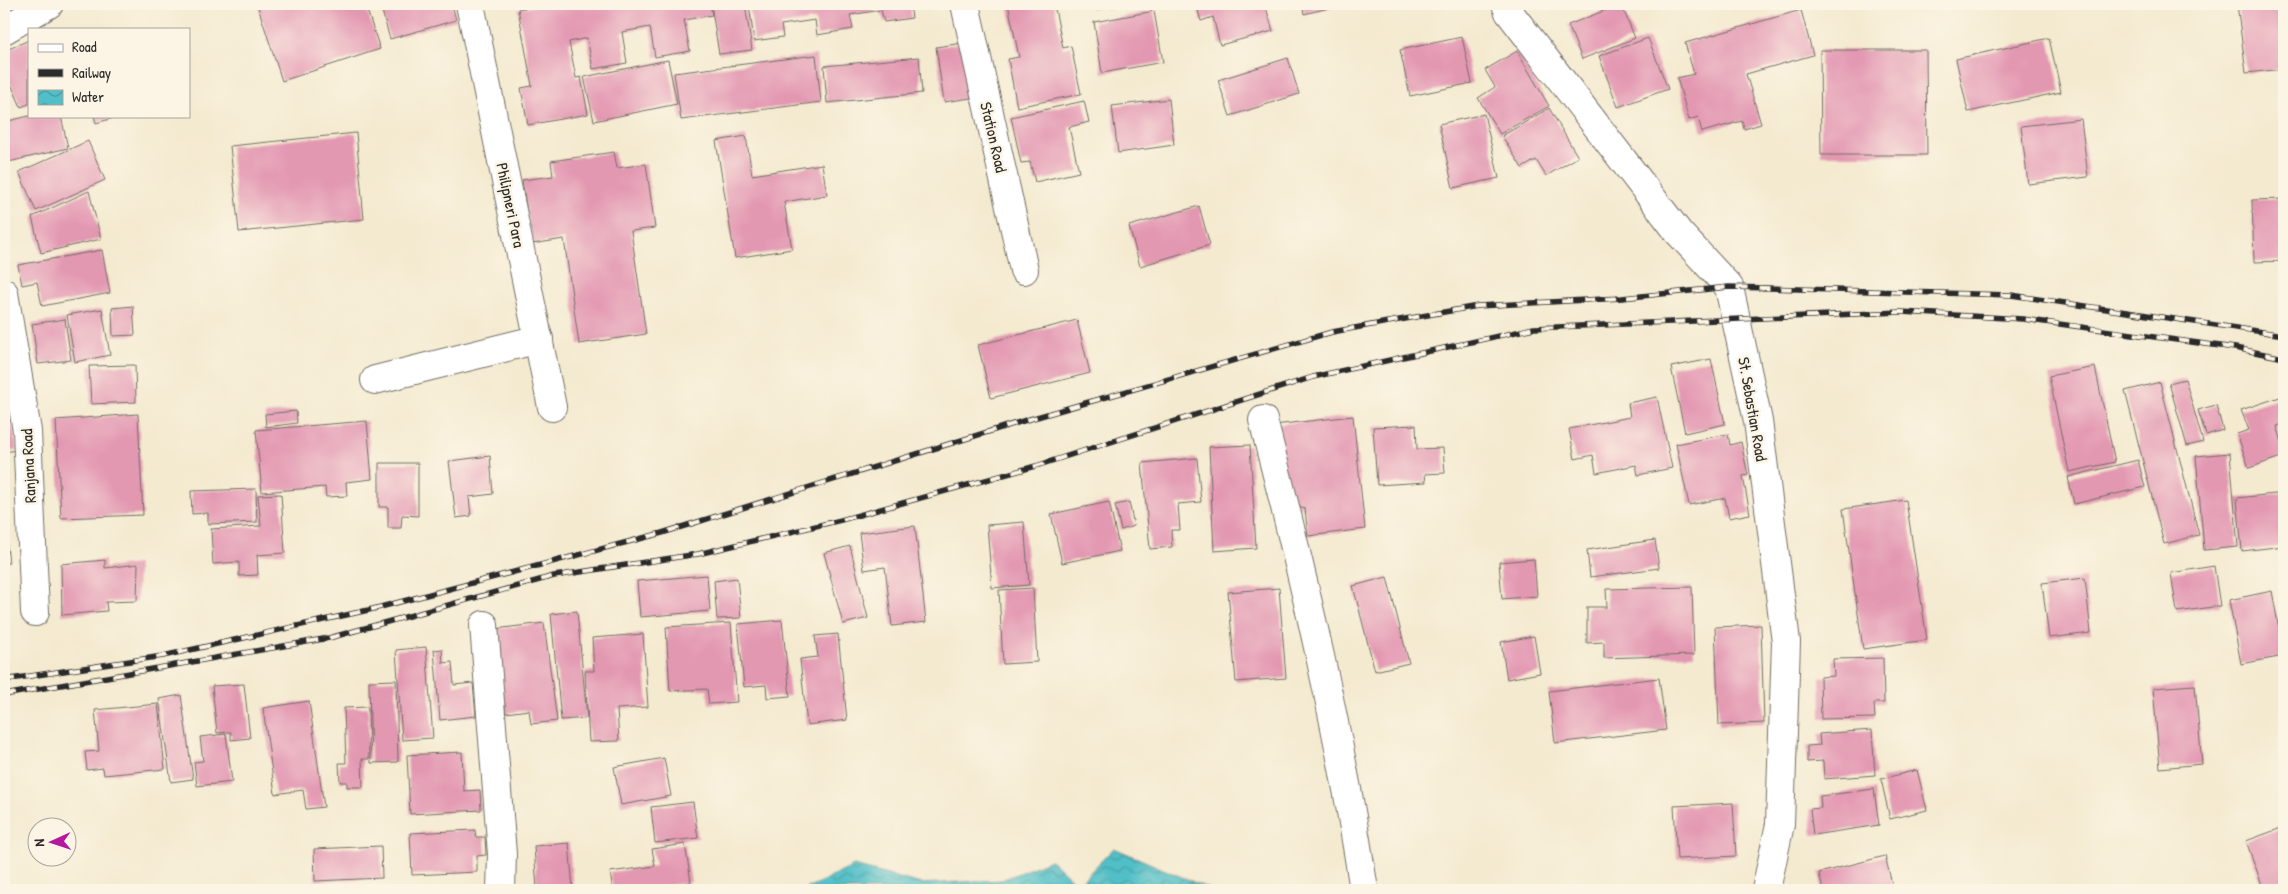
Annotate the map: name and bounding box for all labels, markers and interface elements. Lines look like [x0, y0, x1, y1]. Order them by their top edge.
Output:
legend [28, 28, 190, 118]
text: Road [72, 36, 97, 57]
text: Railway [72, 62, 111, 83]
text: Water [72, 86, 104, 107]
street label: Station Road [975, 100, 1013, 174]
street label: Philipneri Para [491, 161, 531, 249]
street label: St. Sebastian Road [1733, 355, 1773, 463]
street label: Ranjana Road [15, 428, 41, 504]
north arrow [28, 816, 78, 866]
text: N [29, 838, 48, 847]

